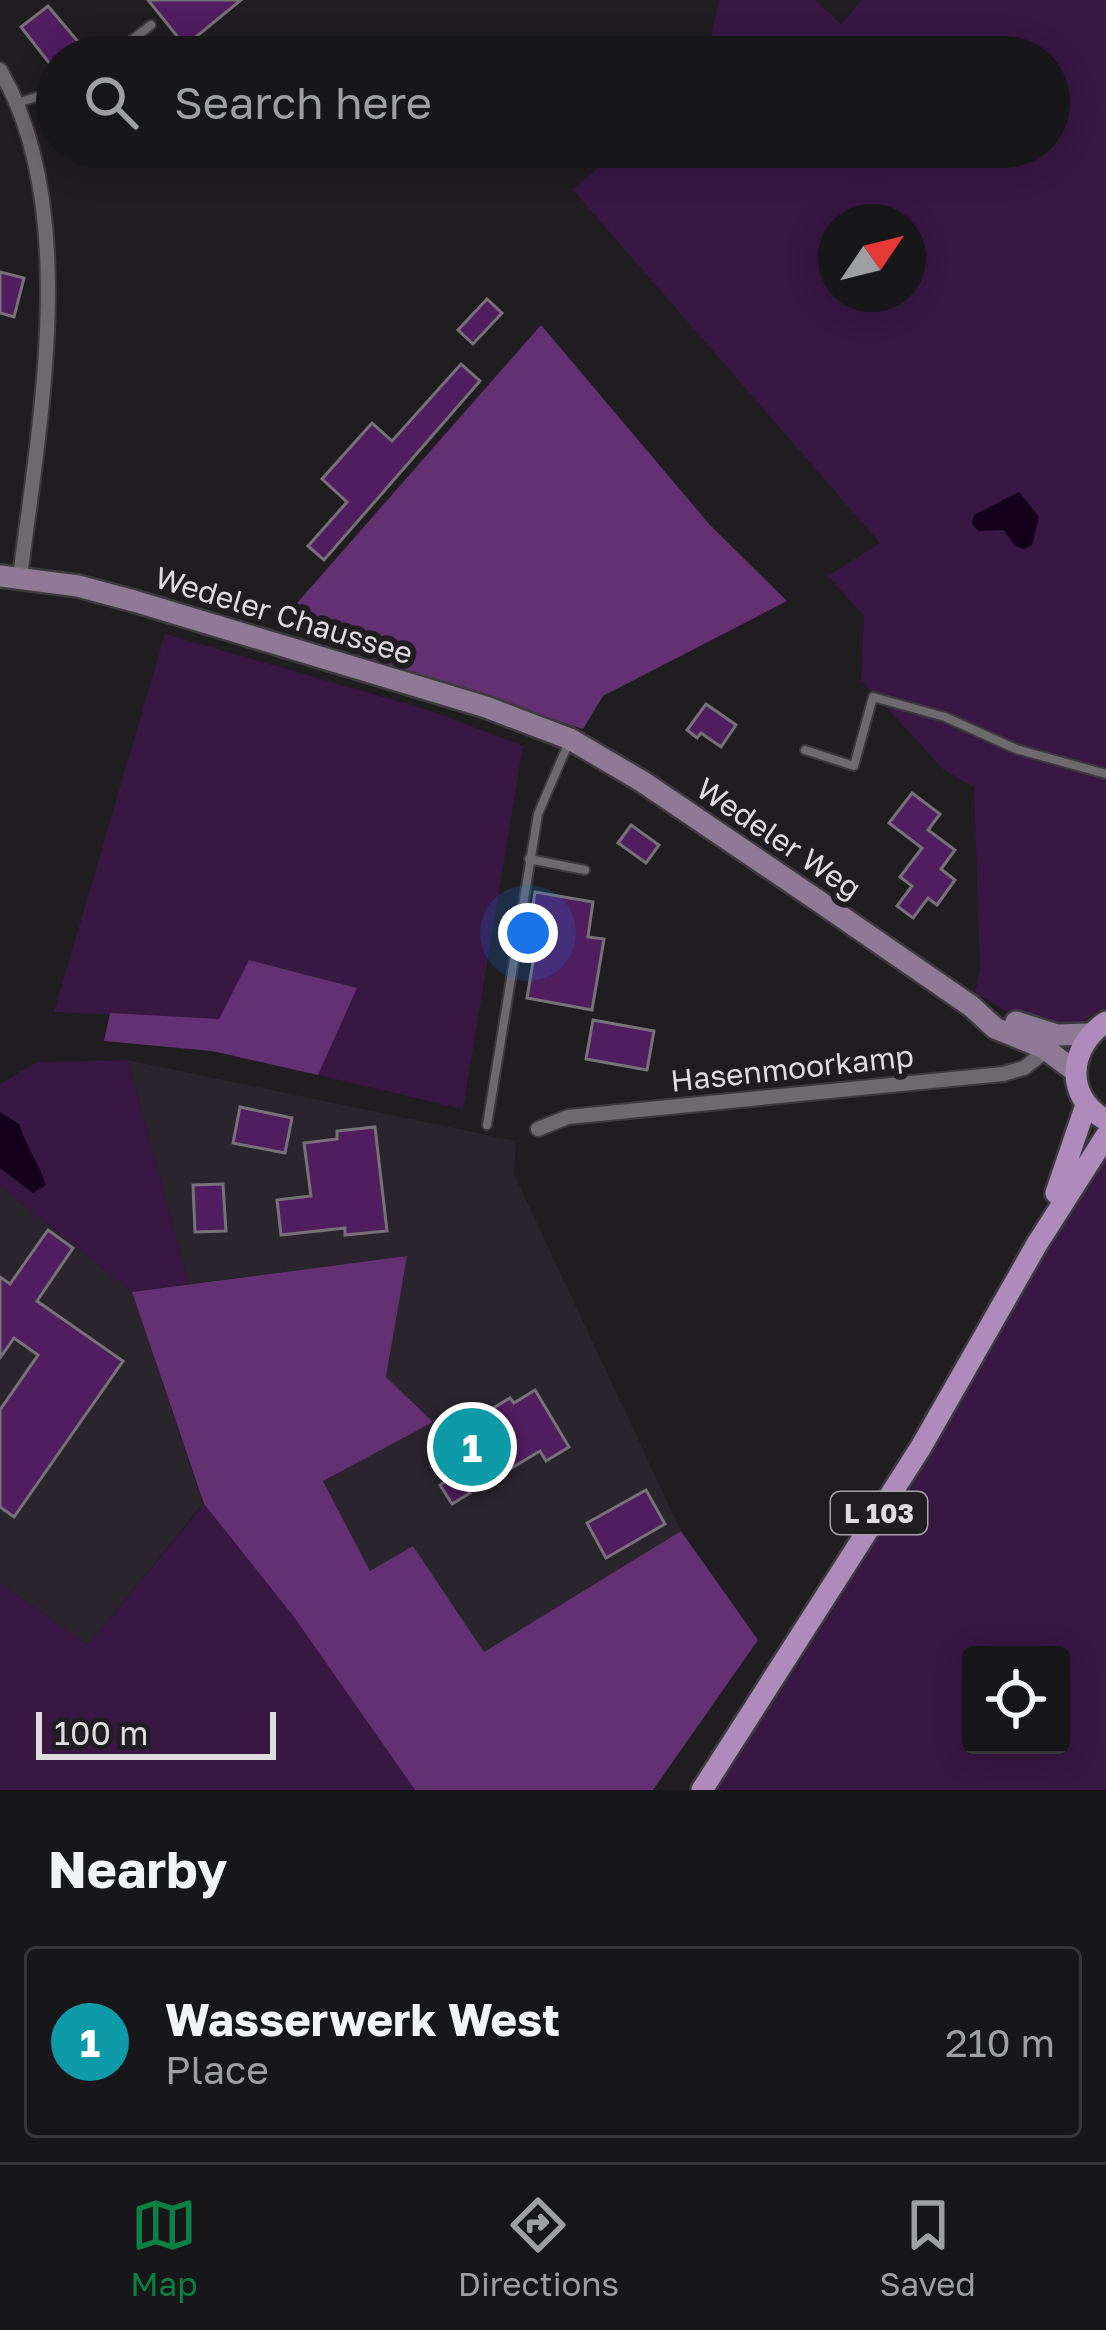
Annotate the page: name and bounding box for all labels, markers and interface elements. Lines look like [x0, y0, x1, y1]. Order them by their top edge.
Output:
search box [36, 36, 1070, 168]
icon: search [78, 69, 144, 135]
text: Search here [174, 75, 432, 129]
north arrow [818, 204, 926, 312]
street label: Wedeler Chaussee [151, 559, 417, 671]
street label: Wedeler Weg [690, 770, 868, 906]
your location [498, 903, 558, 963]
street label: Hasenmoorkamp [669, 1037, 915, 1099]
pin: 1 [433, 1402, 511, 1492]
road number: L 103 [831, 1492, 927, 1534]
map controls [962, 1646, 1070, 1754]
button: locate [962, 1646, 1070, 1754]
scale bar [36, 1706, 276, 1759]
text: 100 m [54, 1713, 148, 1752]
text: Nearby [48, 1838, 227, 1899]
text: Wasserwerk West [165, 1992, 560, 2046]
text: 1 [80, 2019, 100, 2066]
text: 210 m [945, 2019, 1055, 2066]
text: Place [165, 2046, 269, 2093]
tab: Map [130, 2192, 198, 2303]
tab: Directions [458, 2192, 619, 2303]
tab: Saved [879, 2192, 976, 2303]

